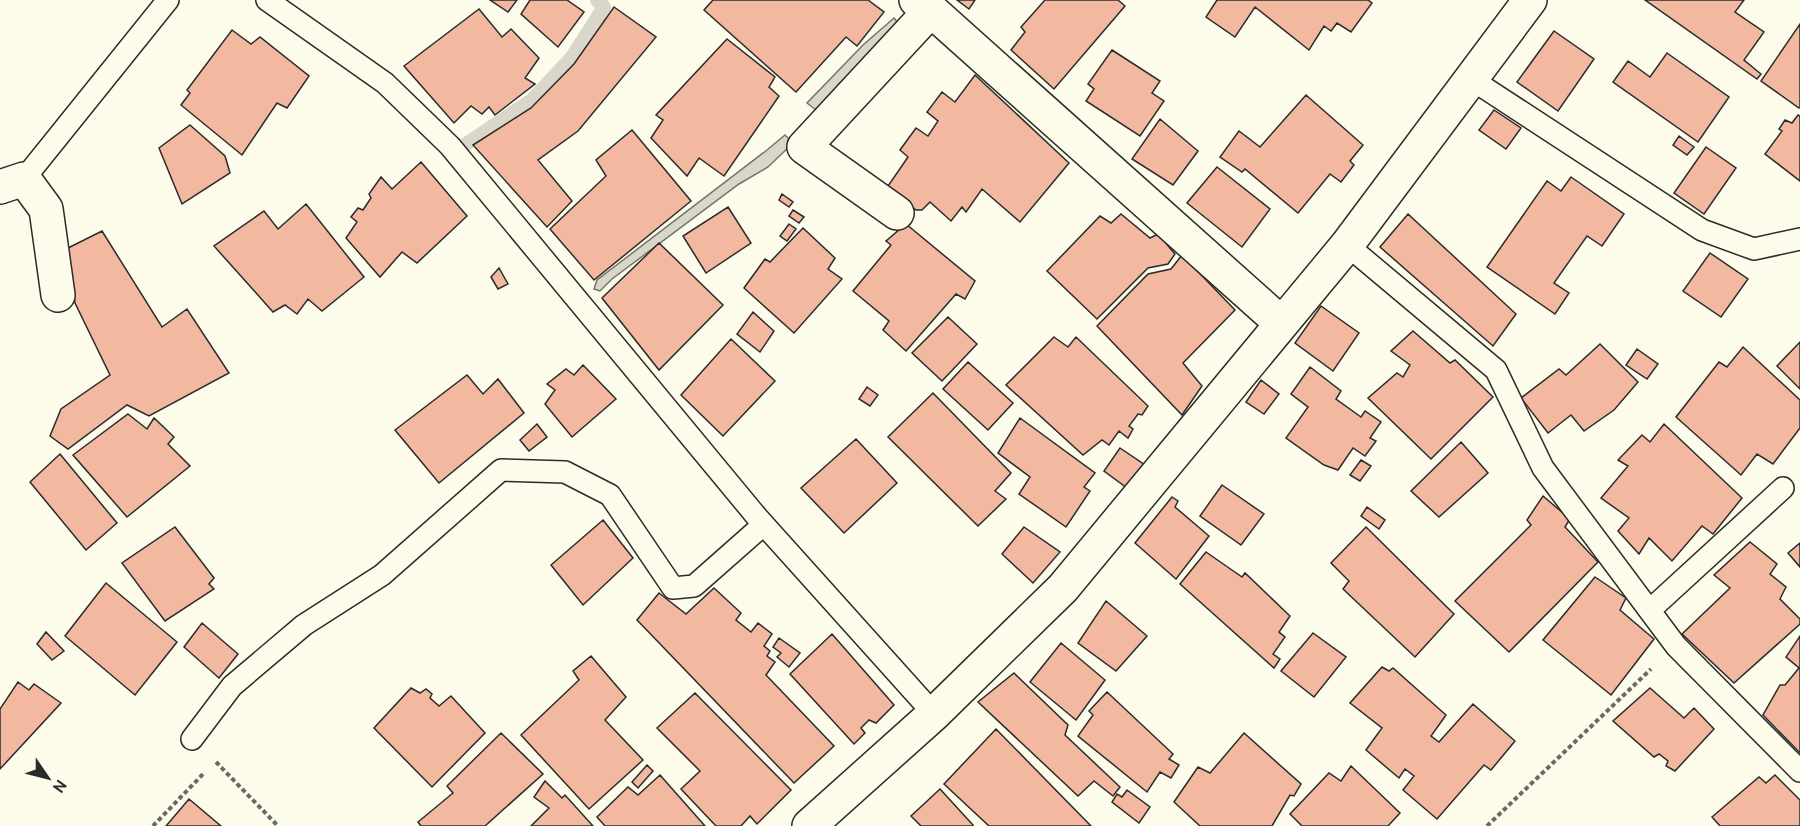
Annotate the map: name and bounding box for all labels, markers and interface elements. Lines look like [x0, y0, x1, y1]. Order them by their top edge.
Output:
north arrow [18, 748, 78, 808]
text: N [49, 776, 71, 796]

